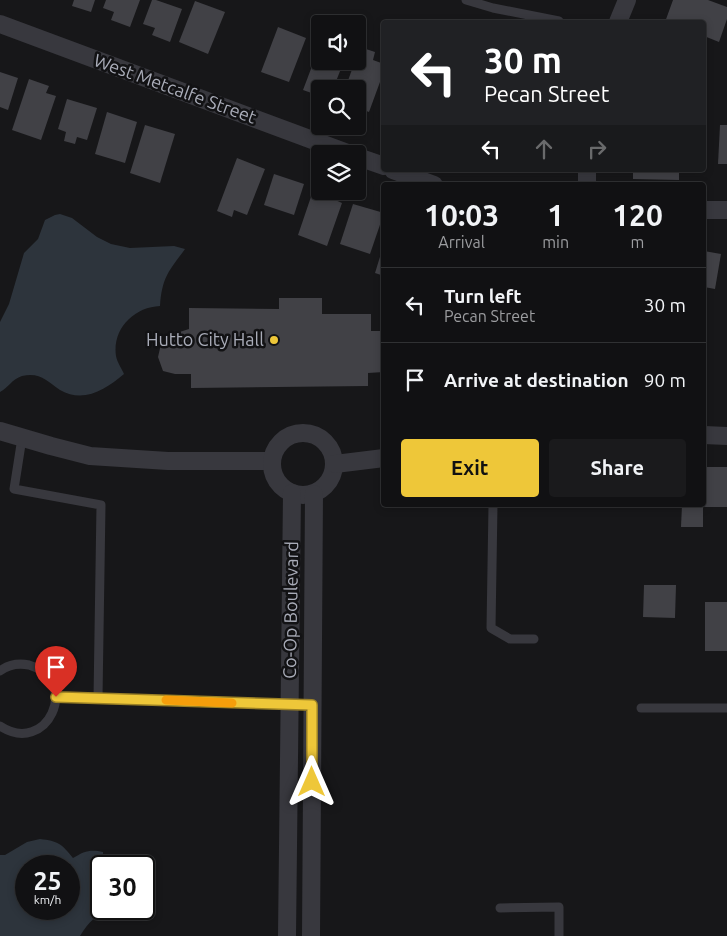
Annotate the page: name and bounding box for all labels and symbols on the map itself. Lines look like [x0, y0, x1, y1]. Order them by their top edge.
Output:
street label: West Metcalfe Street [91, 49, 259, 127]
place label: Hutto City Hall [146, 329, 264, 349]
marker: Hutto City Hall [268, 334, 280, 346]
street label: Co-Op Boulevard [279, 541, 301, 679]
pin [35, 646, 77, 697]
position arrow [285, 755, 337, 807]
speed limit sign: 30 [90, 855, 155, 920]

